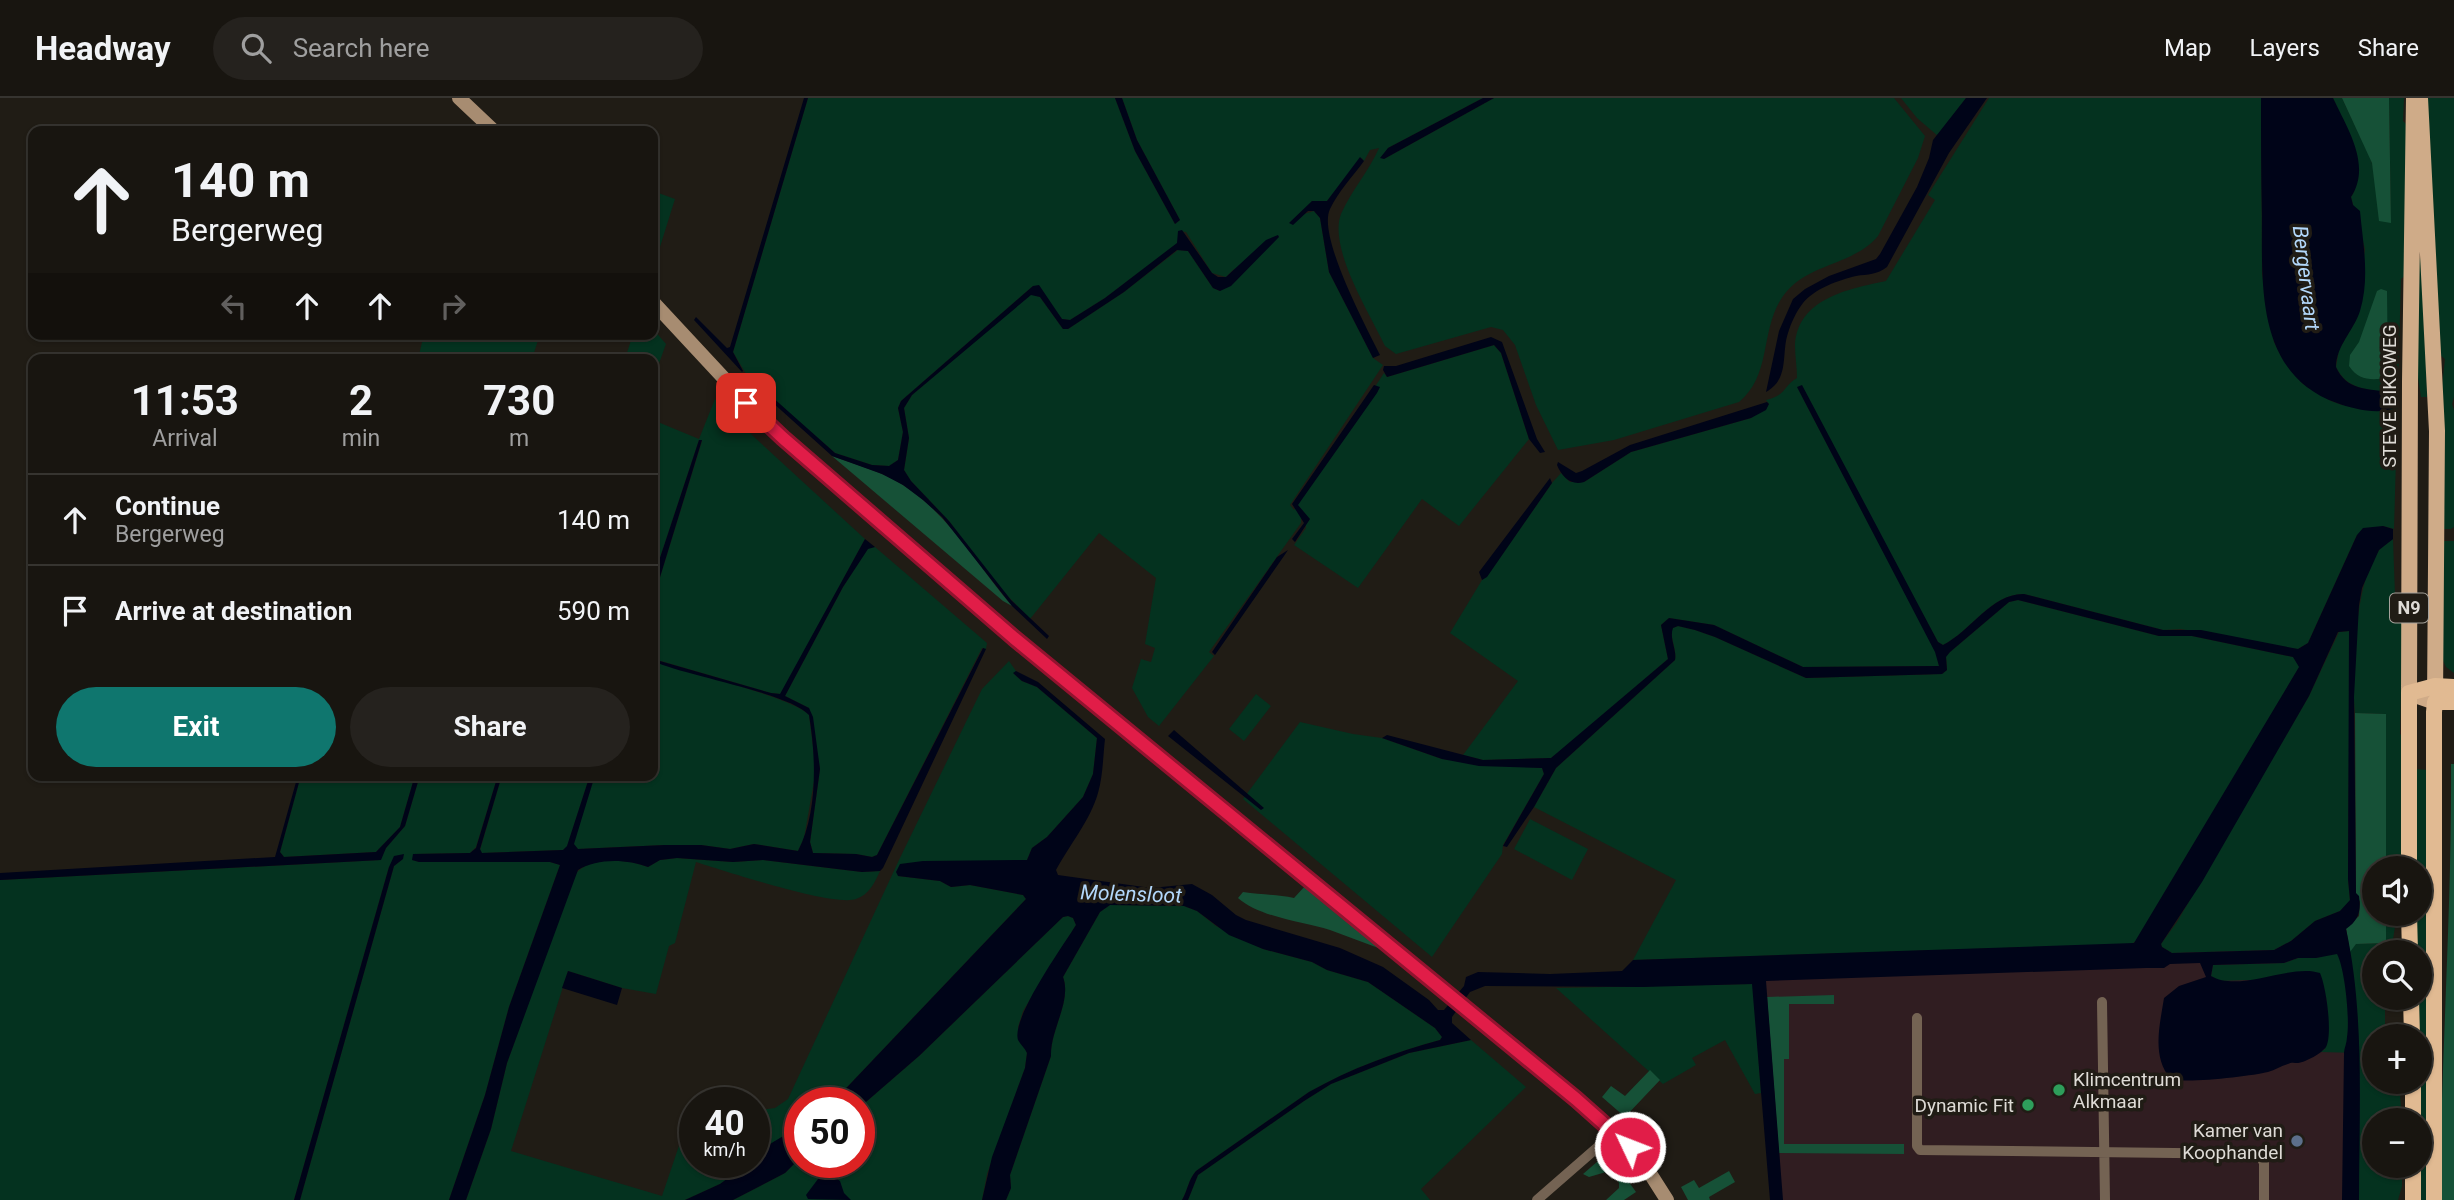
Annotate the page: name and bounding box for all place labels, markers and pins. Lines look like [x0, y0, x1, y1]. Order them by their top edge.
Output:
pin [716, 373, 776, 433]
place label: Klimcentrum Alkmaar [2073, 1068, 2181, 1113]
marker: Klimcentrum Alkmaar [2051, 1082, 2067, 1098]
place label: Dynamic Fit [1914, 1094, 2014, 1117]
marker: Dynamic Fit [2020, 1097, 2036, 1113]
place label: Kamer van Koophandel [2182, 1119, 2283, 1164]
marker: Kamer van Koophandel [2289, 1133, 2305, 1149]

